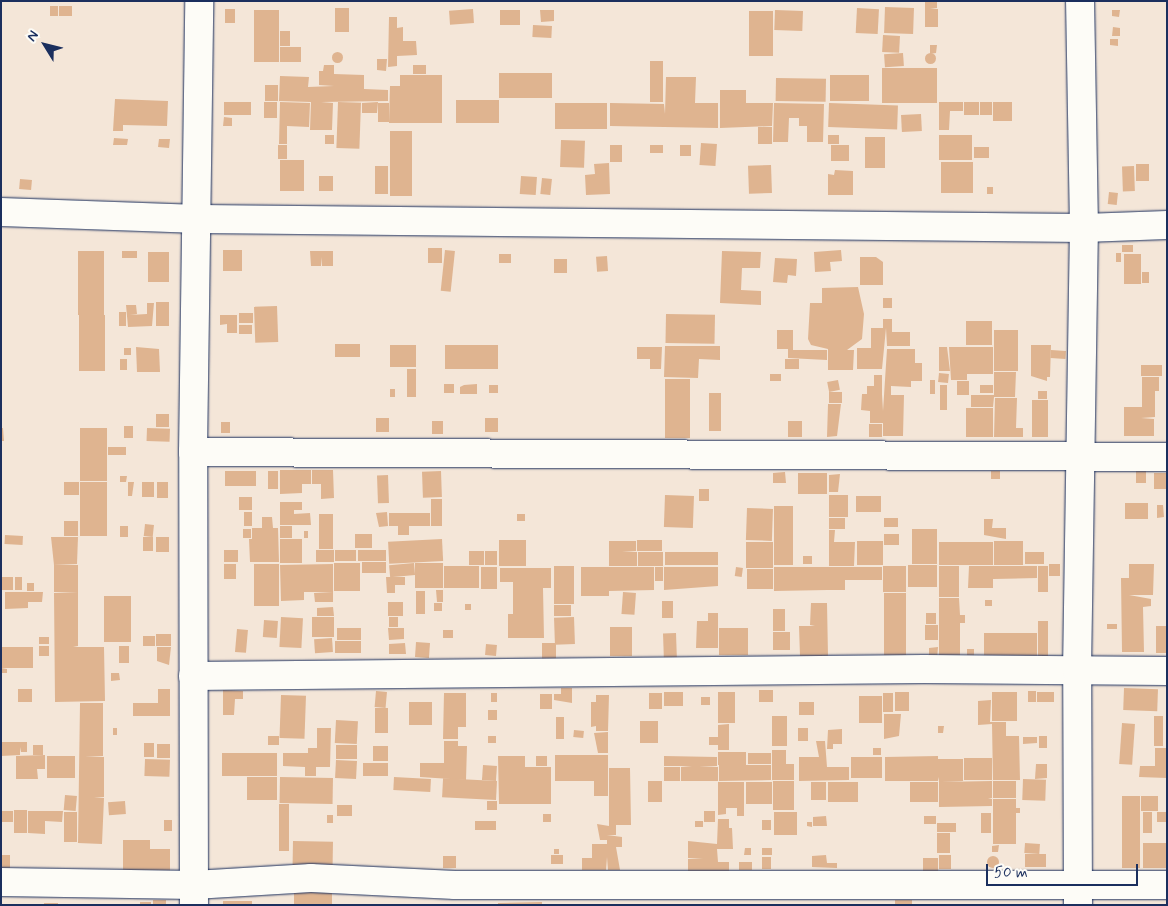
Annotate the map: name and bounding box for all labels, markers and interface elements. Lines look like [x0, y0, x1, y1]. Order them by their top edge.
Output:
north arrow [20, 20, 70, 70]
text: N [23, 27, 43, 45]
scale bar [988, 854, 1140, 886]
text: 50 m [994, 863, 1028, 883]

